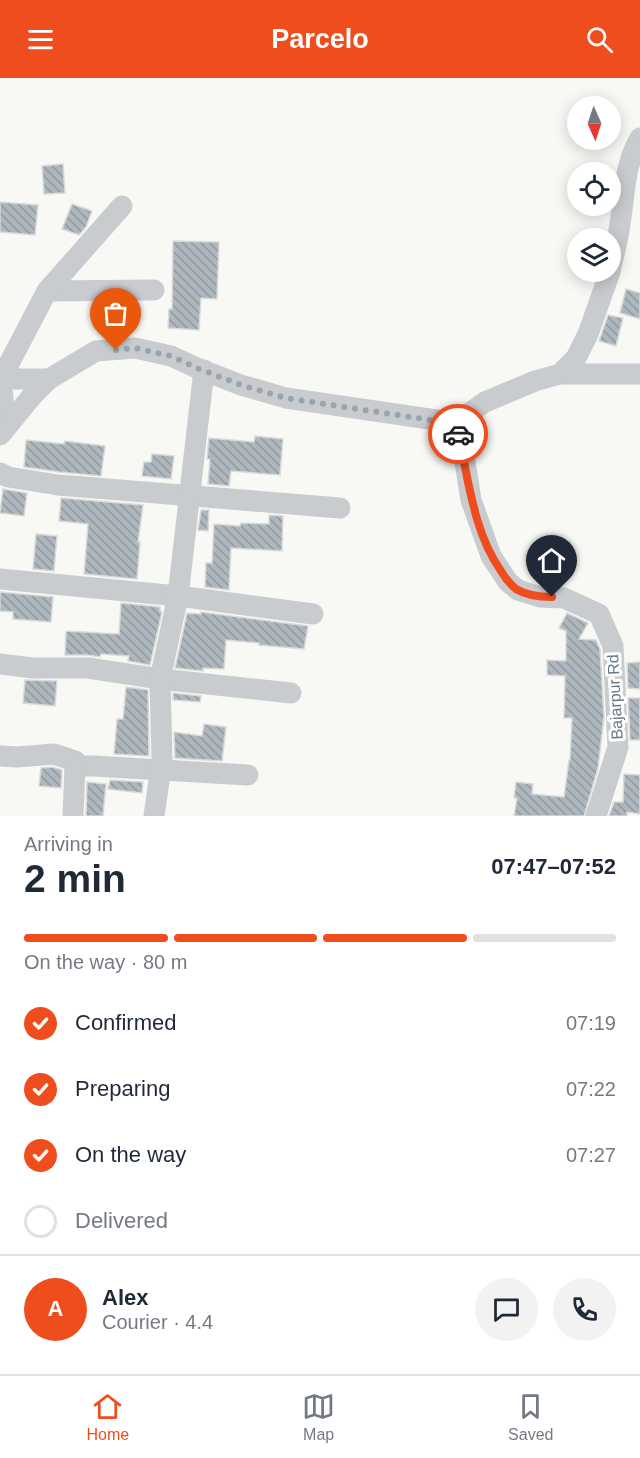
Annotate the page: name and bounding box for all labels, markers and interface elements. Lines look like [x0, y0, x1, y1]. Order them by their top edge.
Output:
icon: menu [24, 23, 57, 56]
icon: search [583, 23, 616, 56]
text: Parcelo [271, 24, 369, 54]
north arrow [567, 96, 621, 150]
map controls [567, 96, 621, 282]
button: locate [567, 162, 621, 216]
button: layers [567, 228, 621, 282]
pin [90, 288, 141, 350]
icon: bag [99, 297, 132, 330]
courier [428, 404, 488, 464]
icon: car [442, 418, 475, 451]
pin [526, 535, 577, 597]
icon: home [535, 544, 568, 577]
street label: Bajarpur Rd [604, 654, 626, 740]
text: Arriving in [24, 833, 113, 855]
text: 07:47–07:52 [491, 854, 616, 879]
text: 2 min [24, 857, 126, 900]
text: On the way · 80 m [24, 951, 187, 973]
icon: check [24, 1007, 57, 1040]
text: Confirmed [75, 1010, 176, 1035]
text: 07:19 [566, 1012, 616, 1034]
icon: check [24, 1073, 57, 1106]
text: Preparing [75, 1076, 170, 1101]
text: 07:22 [566, 1078, 616, 1100]
icon: check [24, 1139, 57, 1172]
text: On the way [75, 1142, 186, 1167]
text: 07:27 [566, 1144, 616, 1166]
text: Delivered [75, 1208, 168, 1233]
button: chat [475, 1278, 538, 1341]
button: phone [553, 1278, 616, 1341]
text: Alex [102, 1285, 148, 1310]
text: A [48, 1296, 63, 1321]
text: Courier · 4.4 [102, 1311, 213, 1333]
tab: Home [86, 1390, 129, 1444]
tab: Map [302, 1390, 335, 1444]
tab: Saved [508, 1390, 553, 1444]

